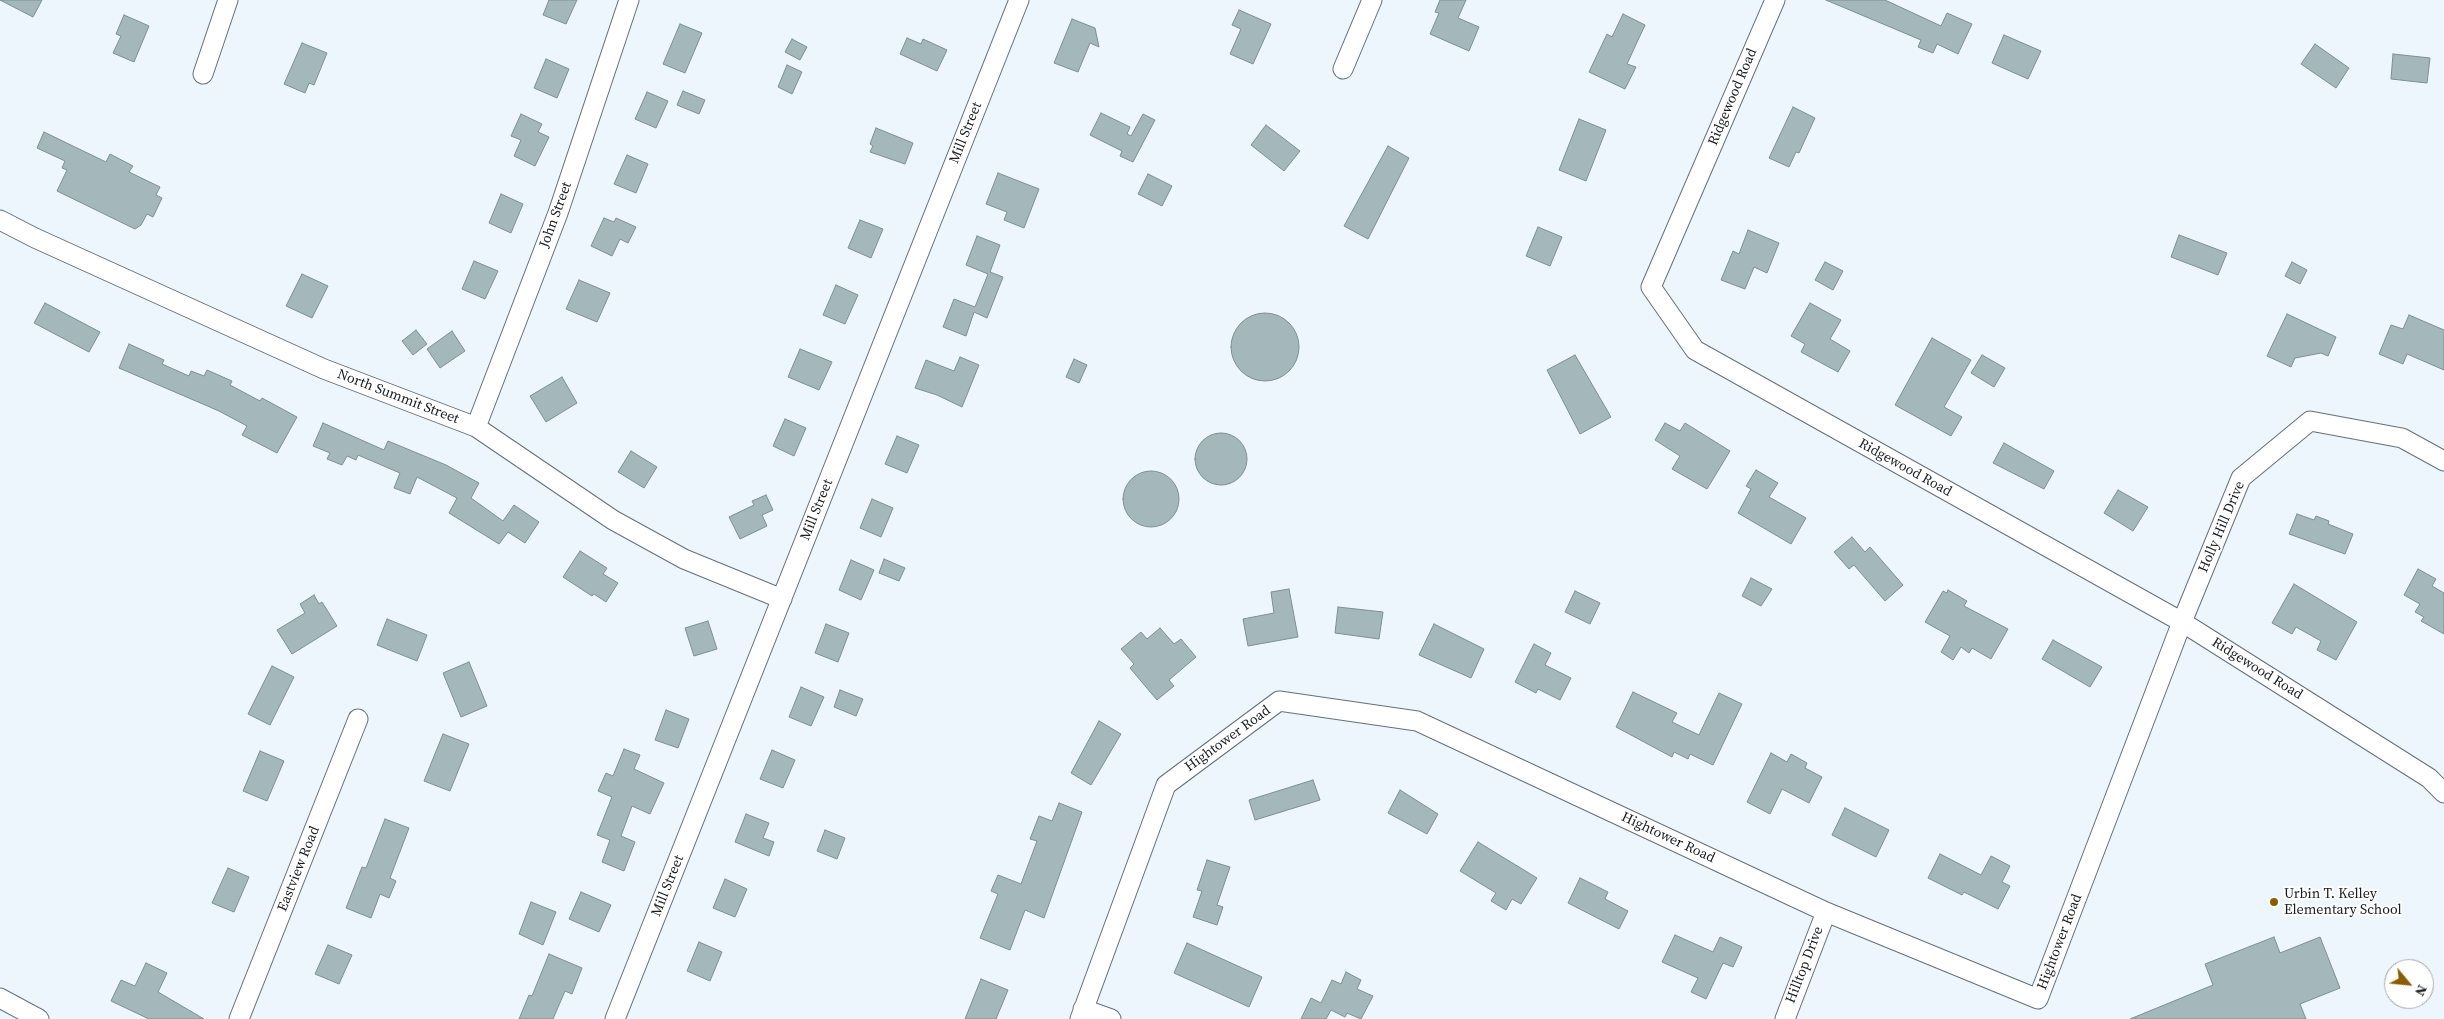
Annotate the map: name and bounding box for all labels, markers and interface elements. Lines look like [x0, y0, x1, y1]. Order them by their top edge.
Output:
street label: Ridgewood Road [1705, 46, 1761, 148]
street label: Mill Street [946, 100, 986, 166]
street label: John Street [536, 180, 576, 250]
street label: North Summit Street [335, 366, 461, 428]
street label: Ridgewood Road [1855, 435, 1955, 501]
street label: Mill Street [797, 477, 837, 543]
street label: Holly Hill Drive [2195, 479, 2249, 575]
street label: Ridgewood Road [2208, 634, 2306, 704]
street label: Hightower Road [1182, 702, 1274, 776]
street label: Hightower Road [1619, 809, 1717, 867]
street label: Eastview Road [274, 824, 324, 914]
street label: Mill Street [648, 853, 688, 919]
place label: Urbin T. Kelley Elementary School [2284, 886, 2402, 919]
street label: Hightower Road [2034, 892, 2086, 992]
marker: Urbin T. Kelley Elementary School [2268, 896, 2280, 908]
street label: Hilltop Drive [1783, 924, 1827, 1006]
north arrow [2384, 959, 2434, 1009]
text: N [2410, 981, 2433, 1000]

